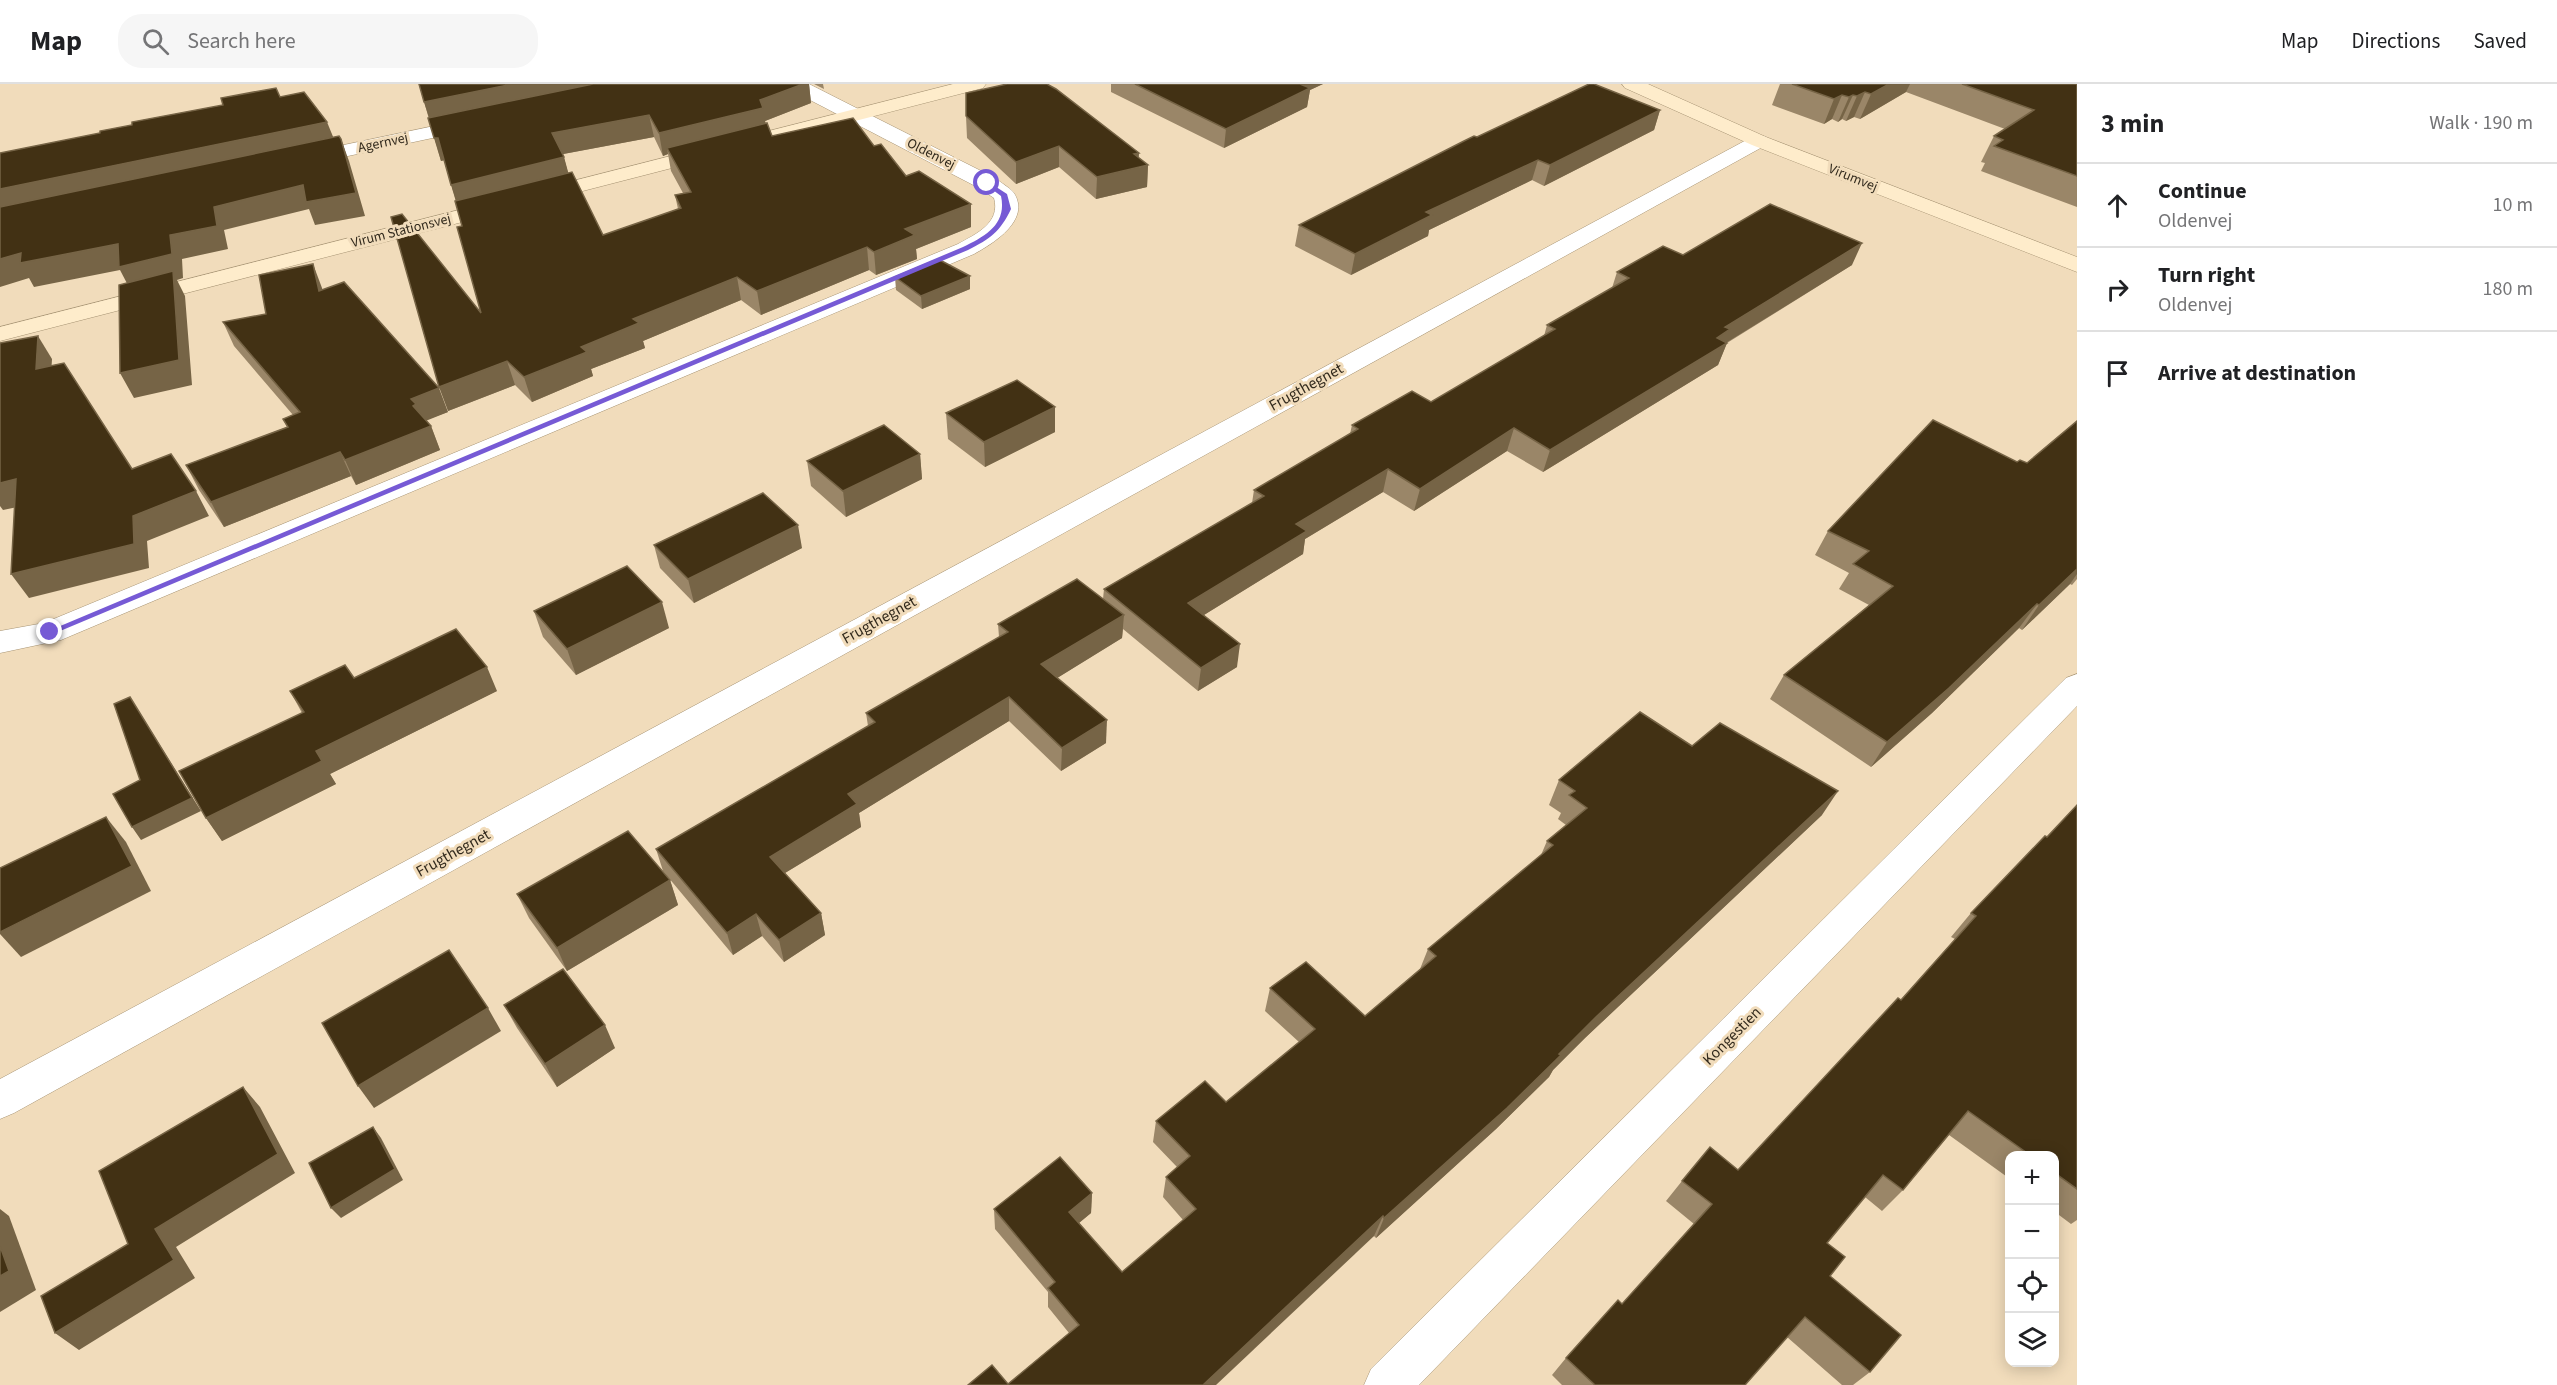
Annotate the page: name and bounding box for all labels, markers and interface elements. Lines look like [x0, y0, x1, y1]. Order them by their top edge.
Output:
search box [118, 14, 538, 68]
text: Map [30, 21, 82, 61]
icon: search [139, 25, 172, 58]
text: Search here [187, 25, 296, 57]
text: Map [2281, 26, 2319, 56]
text: Directions [2352, 26, 2440, 56]
text: Saved [2473, 26, 2527, 56]
text: 3 min [2101, 105, 2164, 142]
text: Walk · 190 m [2429, 109, 2533, 137]
street label: Agernvej [356, 128, 410, 158]
street label: Oldenvej [903, 133, 959, 175]
street label: Virumvej [1825, 159, 1881, 197]
route start [973, 169, 999, 195]
text: Continue [2158, 175, 2247, 207]
icon: ahead [2101, 189, 2134, 222]
text: 10 m [2493, 191, 2533, 219]
text: Oldenvej [2158, 207, 2232, 235]
street label: Virum Stationsvej [349, 209, 453, 253]
text: Turn right [2158, 259, 2255, 291]
icon: right [2101, 273, 2134, 306]
text: 180 m [2483, 275, 2533, 303]
text: Oldenvej [2158, 291, 2232, 319]
street label: Frugthegnet [1265, 357, 1348, 416]
icon: arrive [2101, 357, 2134, 390]
text: Arrive at destination [2158, 357, 2356, 389]
street label: Frugthegnet [838, 590, 921, 649]
route end [36, 618, 62, 644]
street label: Frugthegnet [412, 823, 495, 882]
street label: Kongestien [1698, 1002, 1766, 1070]
map controls [2005, 1151, 2059, 1367]
button: + [2005, 1151, 2059, 1205]
button: − [2005, 1205, 2059, 1259]
button: locate [2005, 1259, 2059, 1313]
button: layers [2005, 1313, 2059, 1367]

